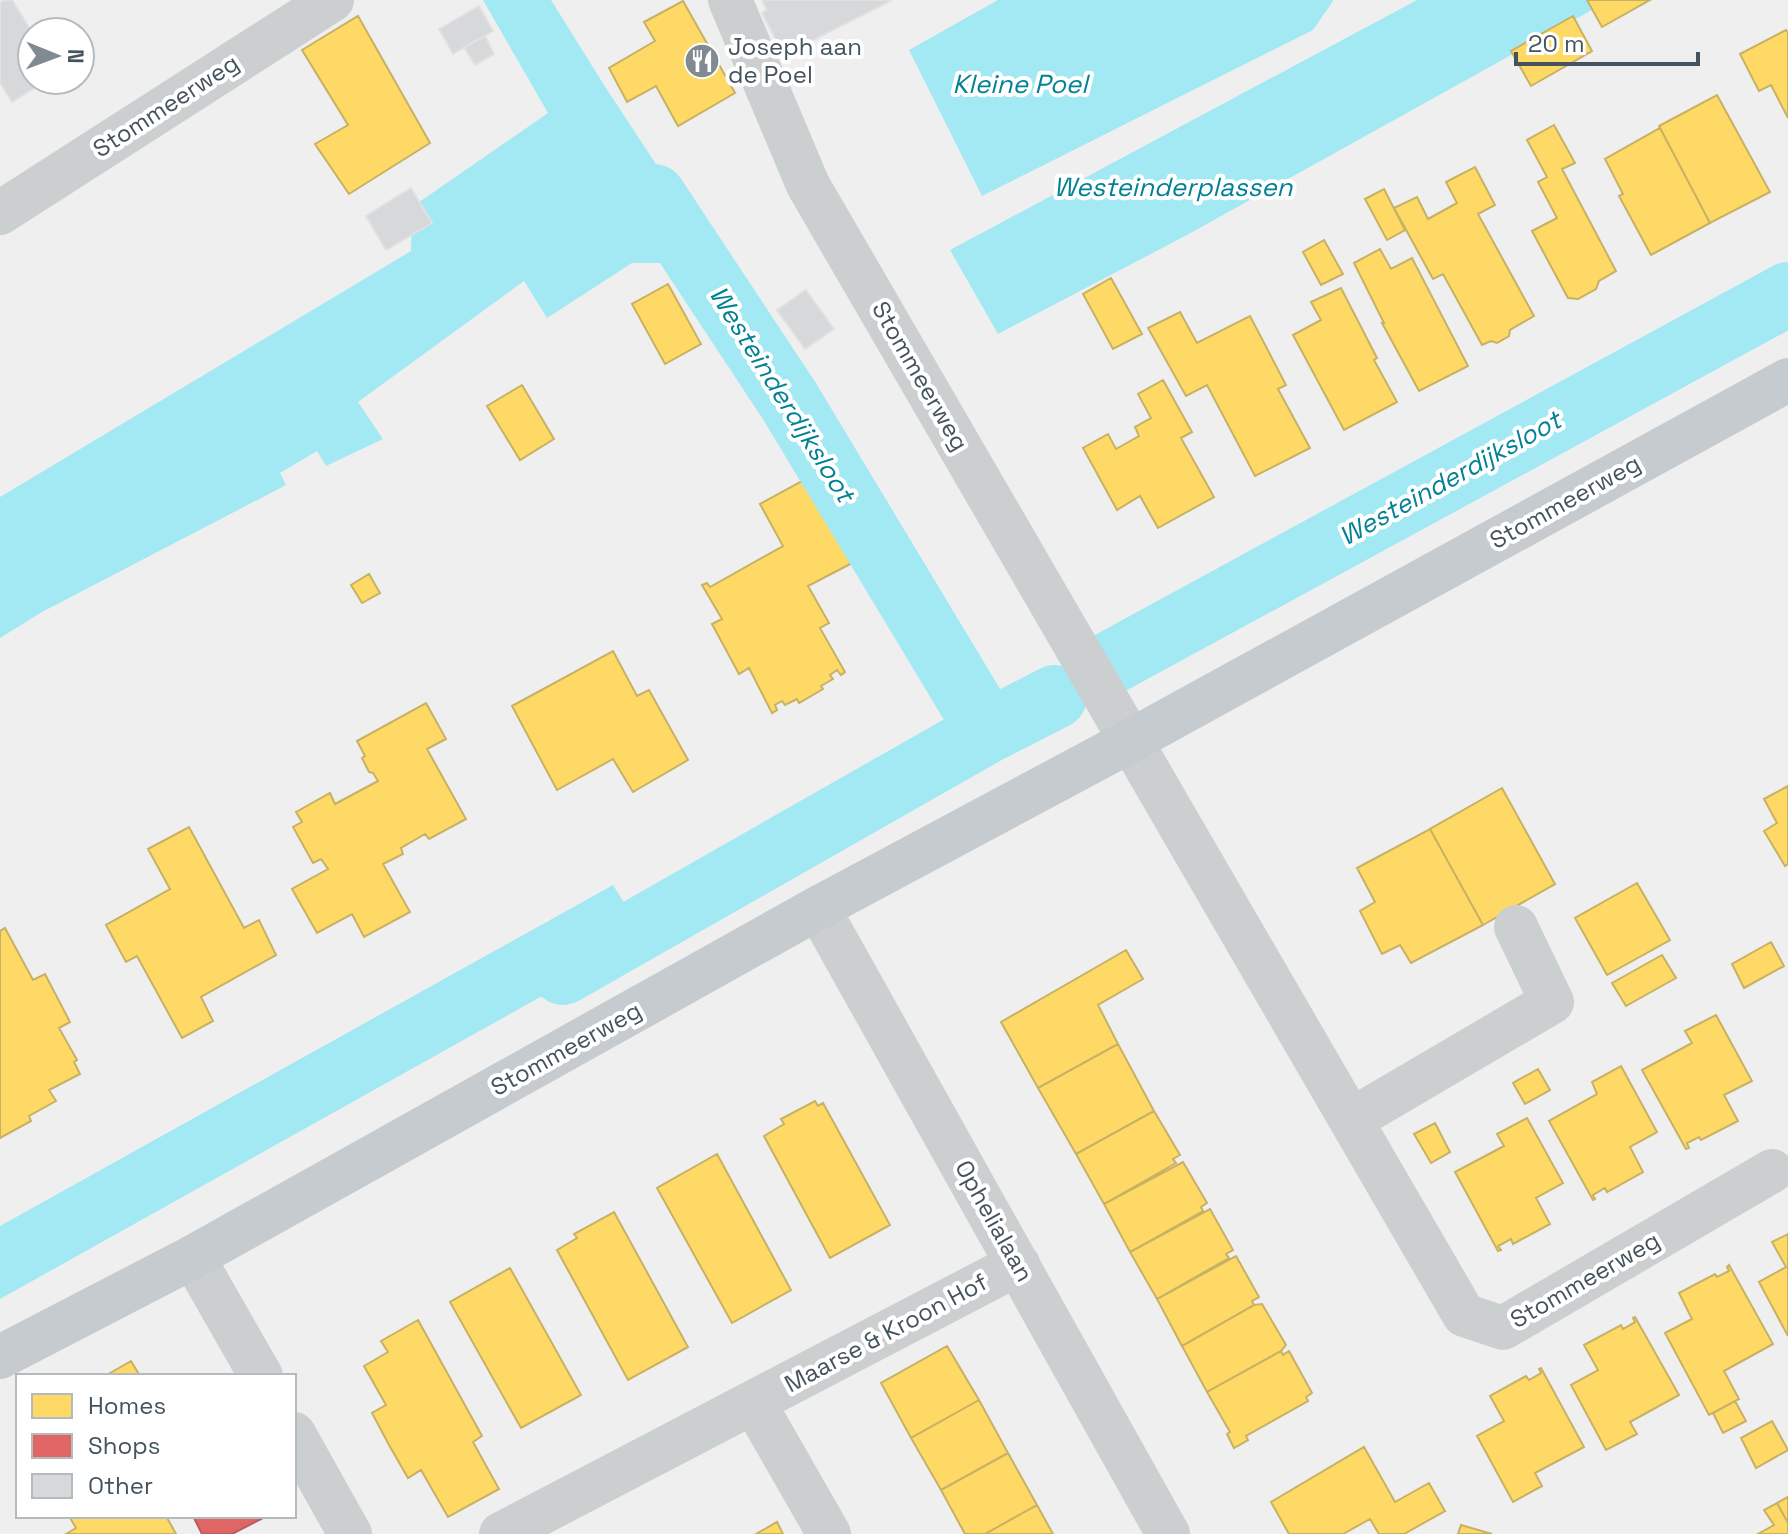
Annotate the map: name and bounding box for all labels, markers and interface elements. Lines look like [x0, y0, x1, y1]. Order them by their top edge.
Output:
north arrow [16, 16, 96, 96]
scale bar [1516, 16, 1698, 66]
text: 20 m [1528, 28, 1585, 59]
place label: Joseph aan de Poel [728, 31, 862, 90]
restaurant icon: Joseph aan de Poel [683, 42, 721, 80]
street label: Stommeerweg [87, 47, 244, 164]
text: N [62, 49, 90, 64]
water label: Kleine Poel [952, 67, 1090, 101]
water label: Westeinderplassen [1053, 170, 1294, 204]
water label: Westeinderdijksloot [702, 280, 863, 510]
street label: Stommeerweg [865, 295, 976, 456]
water label: Westeinderdijksloot [1333, 402, 1569, 553]
street label: Stommeerweg [1484, 447, 1646, 556]
street label: Stommeerweg [485, 994, 647, 1103]
street label: Ophelialaan [948, 1155, 1041, 1287]
street label: Stommeerweg [1504, 1224, 1665, 1335]
street label: Maarse & Kroon Hof [779, 1266, 993, 1399]
legend [16, 1374, 296, 1518]
text: Homes [88, 1390, 166, 1421]
text: Shops [88, 1430, 160, 1461]
text: Other [88, 1470, 153, 1501]

